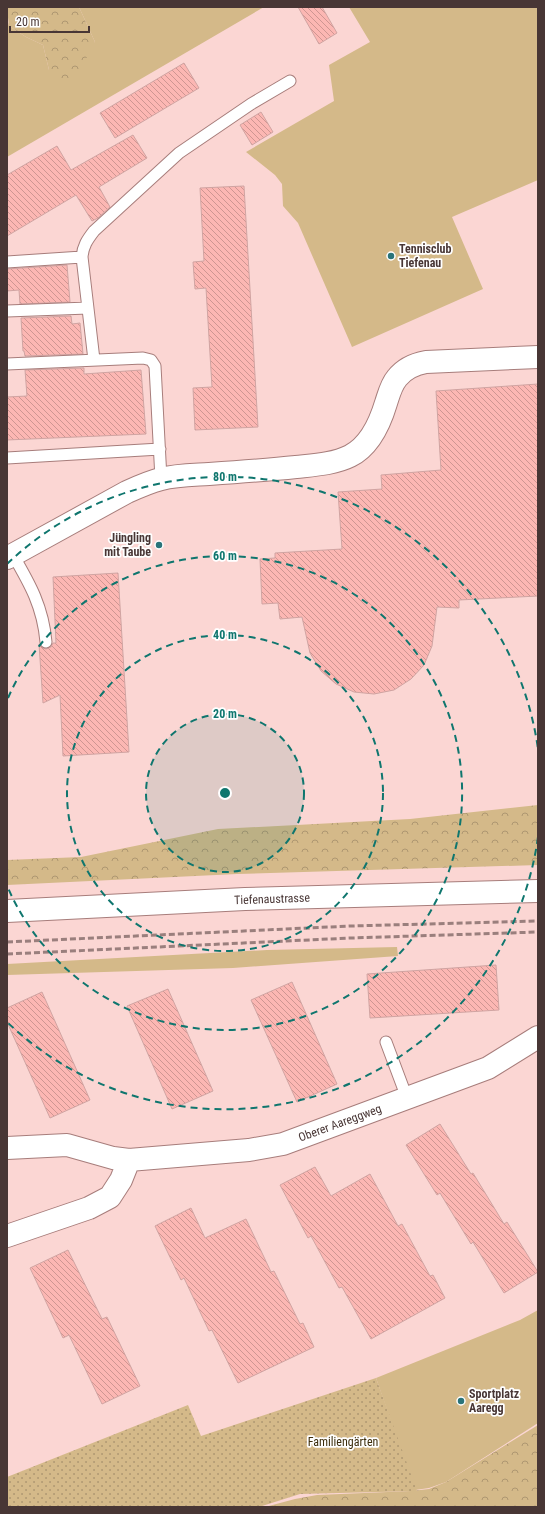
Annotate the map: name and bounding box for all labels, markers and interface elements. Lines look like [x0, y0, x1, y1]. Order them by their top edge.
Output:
scale bar [10, 8, 89, 34]
text: 20 m [16, 15, 40, 29]
place label: Tennisclub Tiefenau [399, 242, 451, 270]
marker: Tennisclub Tiefenau [386, 251, 396, 261]
text: 80 m [213, 470, 237, 484]
place label: Jüngling mit Taube [104, 531, 151, 559]
marker: Jüngling mit Taube [154, 540, 164, 550]
text: 60 m [213, 549, 237, 563]
text: 40 m [213, 628, 237, 642]
text: 20 m [213, 707, 237, 721]
centre of rings [218, 786, 232, 800]
street label: Tiefenaustrasse [234, 891, 311, 907]
street label: Oberer Aareggweg [297, 1101, 384, 1145]
place label: Sportplatz Aaregg [469, 1387, 519, 1415]
marker: Sportplatz Aaregg [456, 1396, 466, 1406]
park label: Familiengärten [308, 1435, 379, 1449]

